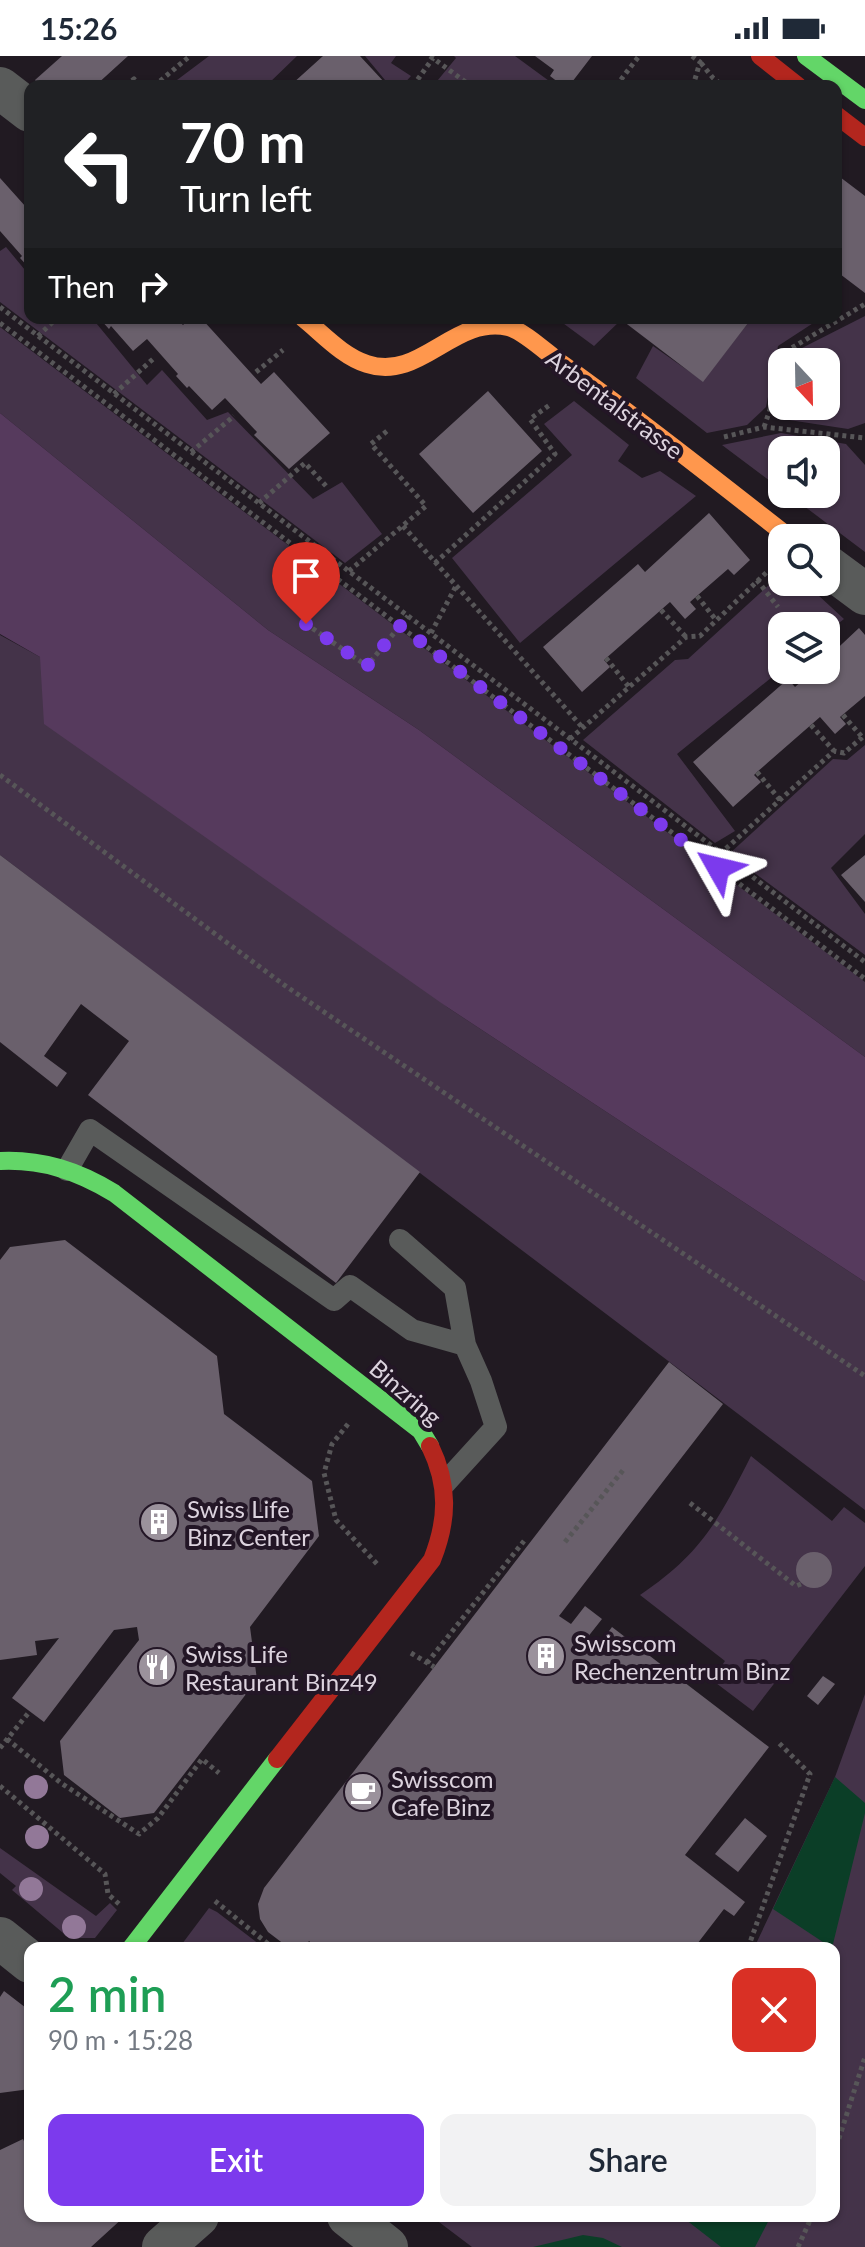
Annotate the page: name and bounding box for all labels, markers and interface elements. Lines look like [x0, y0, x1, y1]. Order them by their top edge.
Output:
text: 15:26 [40, 10, 117, 46]
text: 70 m [180, 108, 305, 175]
icon: left [48, 112, 152, 216]
text: Turn left [180, 176, 312, 220]
icon: right [131, 264, 175, 308]
text: Then [48, 268, 115, 304]
street label: Arbentalstrasse [541, 343, 689, 465]
north arrow [768, 348, 840, 420]
map controls [768, 348, 840, 684]
button: sound [768, 436, 840, 508]
button: search [768, 524, 840, 596]
pin [272, 542, 340, 624]
icon: arrive [284, 554, 328, 598]
button: layers [768, 612, 840, 684]
position arrow [676, 826, 760, 910]
street label: Binzring [364, 1353, 448, 1431]
place label: Swiss Life Binz Center [187, 1494, 310, 1551]
building icon: Swiss Life Binz Center [138, 1501, 180, 1543]
place label: Swisscom Rechenzentrum Binz [574, 1628, 790, 1685]
building icon: Swisscom Rechenzentrum Binz [525, 1635, 567, 1677]
place label: Swiss Life Restaurant Binz49 [185, 1639, 378, 1696]
restaurant icon: Swiss Life Restaurant Binz49 [136, 1646, 178, 1688]
place label: Swisscom Cafe Binz [391, 1764, 494, 1821]
cafe icon: Swisscom Cafe Binz [342, 1771, 384, 1813]
text: 2 min [48, 1965, 166, 2022]
button: close [732, 1968, 816, 2052]
text: 90 m · 15:28 [48, 2024, 193, 2056]
button: Exit [48, 2114, 424, 2206]
button: Share [440, 2114, 816, 2206]

